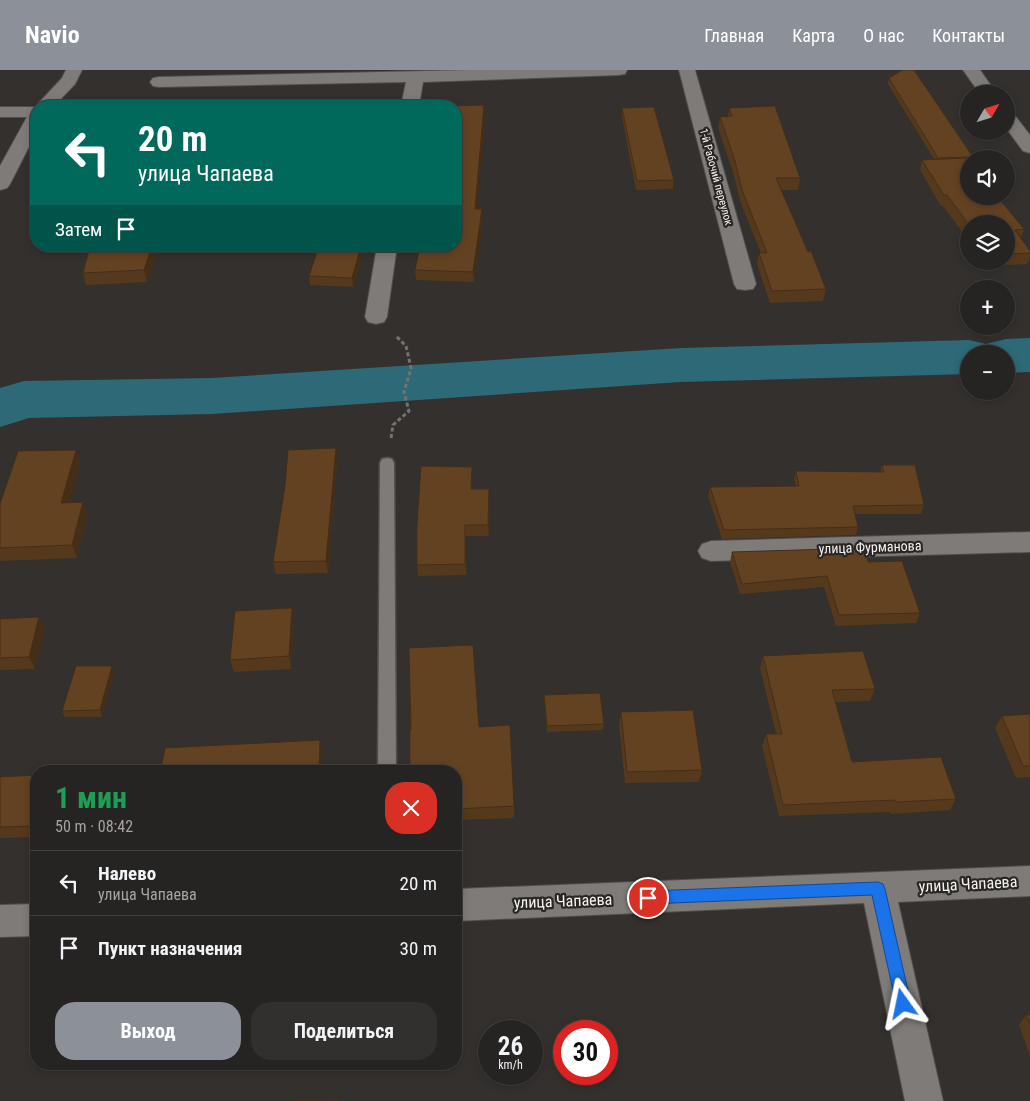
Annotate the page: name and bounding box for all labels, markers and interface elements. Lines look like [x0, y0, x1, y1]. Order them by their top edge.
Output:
text: Navio [25, 21, 80, 49]
text: Главная [704, 25, 764, 46]
text: Карта [792, 25, 835, 46]
text: О нас [863, 25, 904, 46]
text: Контакты [932, 25, 1005, 46]
north arrow [960, 85, 1015, 140]
map controls [960, 85, 1015, 400]
text: 20 m [138, 119, 207, 160]
icon: left [55, 120, 120, 185]
street label: 1-й Рабочий переулок [697, 127, 735, 227]
button: sound [960, 150, 1015, 205]
text: улица Чапаева [138, 161, 274, 186]
icon: arrive [112, 215, 140, 243]
button: layers [960, 215, 1015, 270]
text: Затем [55, 218, 102, 241]
button: + [960, 280, 1015, 335]
button: − [960, 345, 1015, 400]
street label: улица Фурманова [818, 537, 922, 557]
text: 1 мин [55, 780, 127, 815]
button: close [385, 782, 437, 834]
text: 50 m · 08:42 [55, 817, 133, 836]
text: Налево [98, 862, 156, 885]
icon: left [55, 869, 83, 897]
text: 20 m [400, 872, 437, 895]
street label: улица Чапаева [918, 872, 1018, 896]
pin [627, 877, 669, 919]
icon: arrive [634, 884, 662, 912]
text: улица Чапаева [98, 885, 197, 904]
street label: улица Чапаева [513, 890, 613, 912]
icon: arrive [55, 934, 83, 962]
text: Пункт назначения [98, 937, 242, 960]
text: 30 m [400, 937, 437, 960]
position arrow [876, 977, 928, 1029]
button: Выход [55, 1002, 241, 1060]
button: Поделиться [251, 1002, 437, 1060]
speed limit sign: 30 [553, 1020, 618, 1085]
text: 26 [498, 1032, 523, 1061]
text: km/h [498, 1058, 523, 1072]

